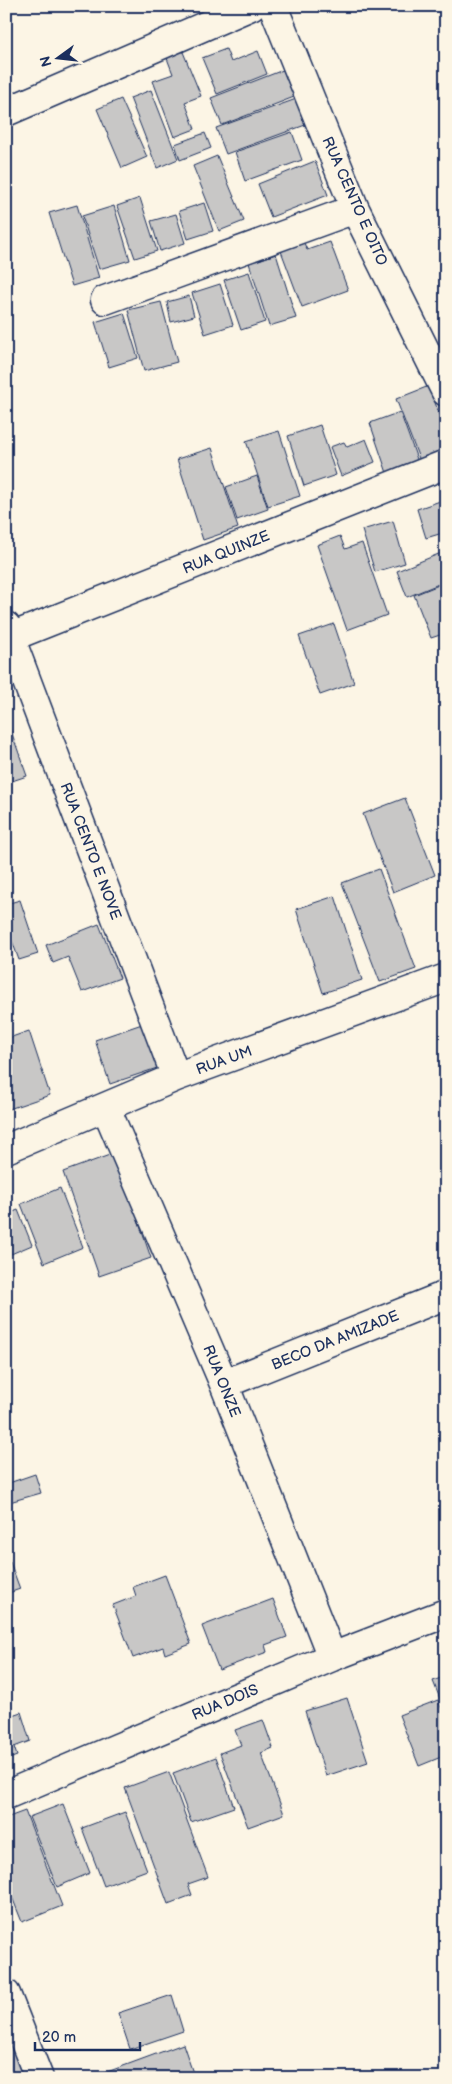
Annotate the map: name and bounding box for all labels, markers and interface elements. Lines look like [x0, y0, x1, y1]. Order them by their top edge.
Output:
north arrow [32, 32, 82, 82]
text: N [36, 54, 55, 69]
street label: RUA CENTO E OITO [318, 134, 392, 269]
street label: RUA QUINZE [180, 526, 273, 579]
street label: RUA CENTO E NOVE [56, 780, 125, 923]
street label: RUA UM [193, 1042, 255, 1079]
street label: BECO DA AMIZADE [269, 1306, 402, 1375]
street label: RUA ONZE [198, 1342, 245, 1420]
street label: RUA DOIS [189, 1680, 261, 1725]
scale bar [35, 2019, 140, 2051]
text: 20 m [42, 2028, 76, 2047]

